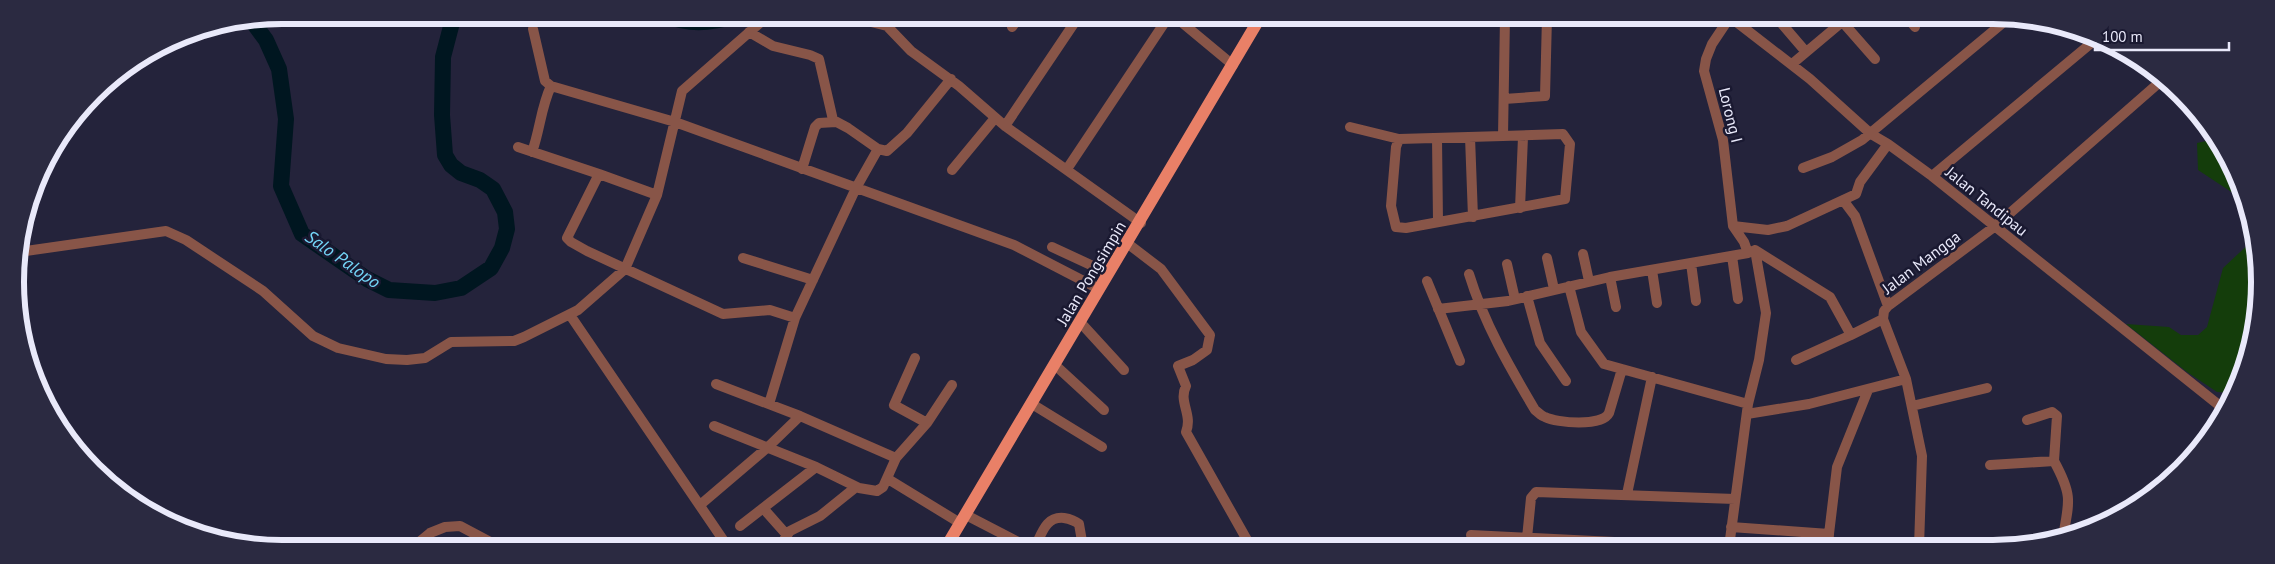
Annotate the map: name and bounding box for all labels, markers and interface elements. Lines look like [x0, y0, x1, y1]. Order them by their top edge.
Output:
scale bar [2095, 20, 2229, 52]
text: 100 m [2102, 27, 2143, 46]
street label: Lorong I [1714, 85, 1748, 145]
street label: Jalan Tandipau [1941, 161, 2032, 240]
street label: Jalan Pongsimpin [1051, 217, 1130, 330]
water label: Salo Palopo [301, 225, 385, 293]
street label: Jalan Mangga [1877, 226, 1964, 298]

